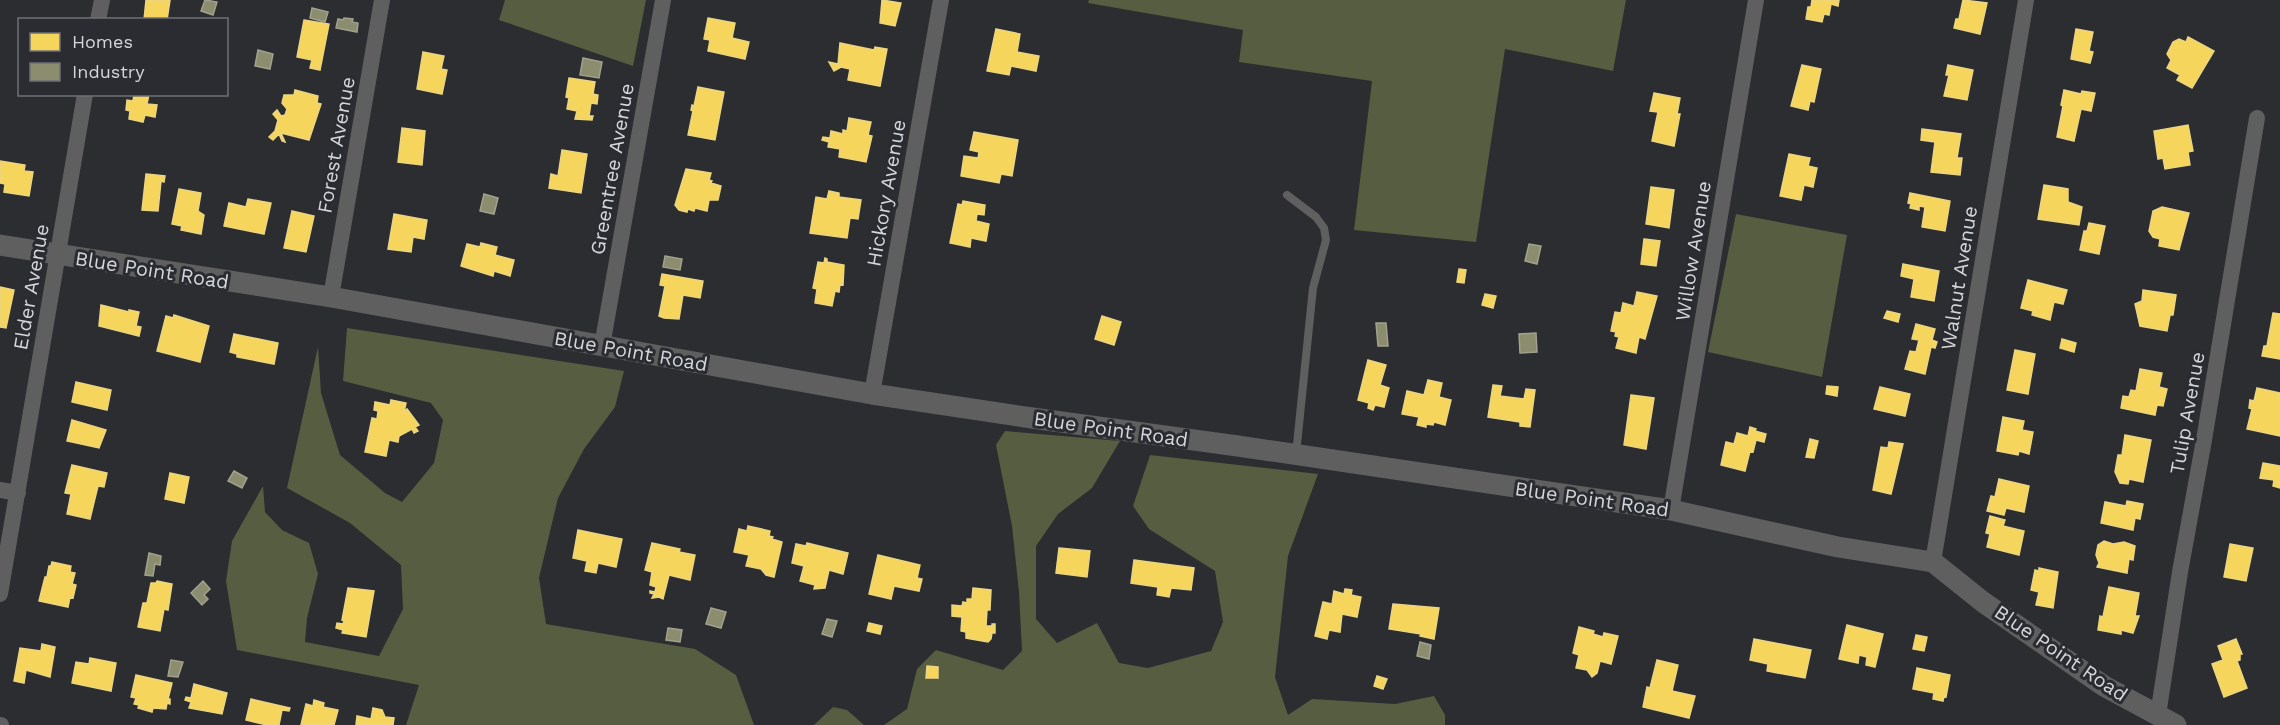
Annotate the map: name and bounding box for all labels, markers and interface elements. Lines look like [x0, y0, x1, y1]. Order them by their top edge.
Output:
legend [18, 18, 228, 96]
text: Homes [72, 31, 133, 52]
text: Industry [72, 61, 145, 82]
street label: Forest Avenue [312, 75, 360, 215]
street label: Greentree Avenue [585, 81, 639, 257]
street label: Hickory Avenue [861, 118, 911, 268]
street label: Willow Avenue [1670, 179, 1716, 323]
street label: Walnut Avenue [1936, 204, 1982, 352]
street label: Elder Avenue [8, 222, 54, 352]
street label: Blue Point Road [73, 246, 231, 294]
street label: Blue Point Road [552, 326, 710, 376]
street label: Tulip Avenue [2164, 350, 2210, 476]
street label: Blue Point Road [1032, 406, 1190, 452]
street label: Blue Point Road [1513, 476, 1671, 522]
street label: Blue Point Road [1990, 600, 2132, 706]

